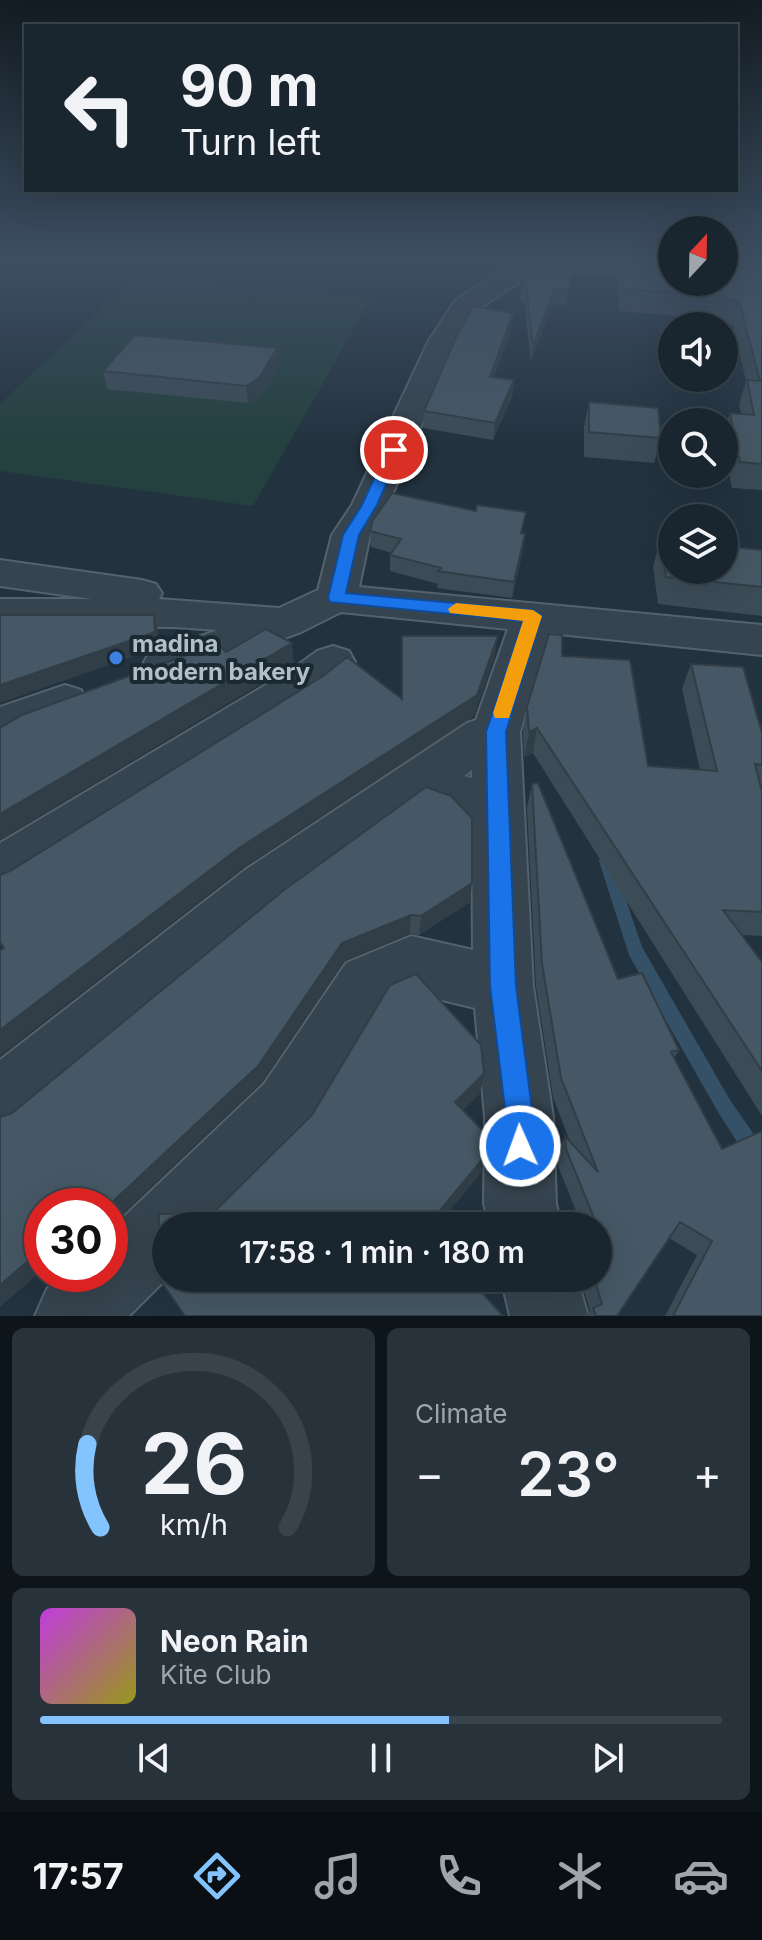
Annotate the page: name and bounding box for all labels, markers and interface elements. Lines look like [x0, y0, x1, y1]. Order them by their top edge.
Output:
text: 90 m [180, 52, 319, 120]
icon: left [48, 56, 152, 160]
text: Turn left [180, 120, 321, 164]
north arrow [658, 216, 738, 296]
map controls [658, 216, 738, 584]
button: sound [658, 312, 738, 392]
button: search [658, 408, 738, 488]
pin [360, 416, 428, 484]
icon: arrive [372, 428, 416, 472]
button: layers [658, 504, 738, 584]
place label: madina modern bakery [132, 629, 311, 686]
marker: madina modern bakery [107, 649, 125, 667]
position arrow [478, 1104, 562, 1188]
speed limit sign: 30 [24, 1188, 128, 1292]
text: 17:58 · 1 min · 180 m [239, 1234, 525, 1270]
text: Climate [415, 1398, 507, 1429]
text: 26 [140, 1413, 247, 1514]
text: 23° [517, 1438, 620, 1510]
text: − [415, 1447, 444, 1501]
text: + [693, 1447, 722, 1501]
text: km/h [160, 1507, 227, 1542]
text: Neon Rain [160, 1623, 309, 1659]
text: Kite Club [160, 1659, 271, 1690]
icon: previous [132, 1736, 176, 1780]
icon: pause [359, 1736, 403, 1780]
icon: next [586, 1736, 630, 1780]
icon: directions [189, 1848, 245, 1904]
icon: music [310, 1848, 366, 1904]
icon: phone [431, 1848, 487, 1904]
icon: climate [552, 1848, 608, 1904]
icon: car [673, 1848, 729, 1904]
text: 17:57 [33, 1854, 124, 1898]

